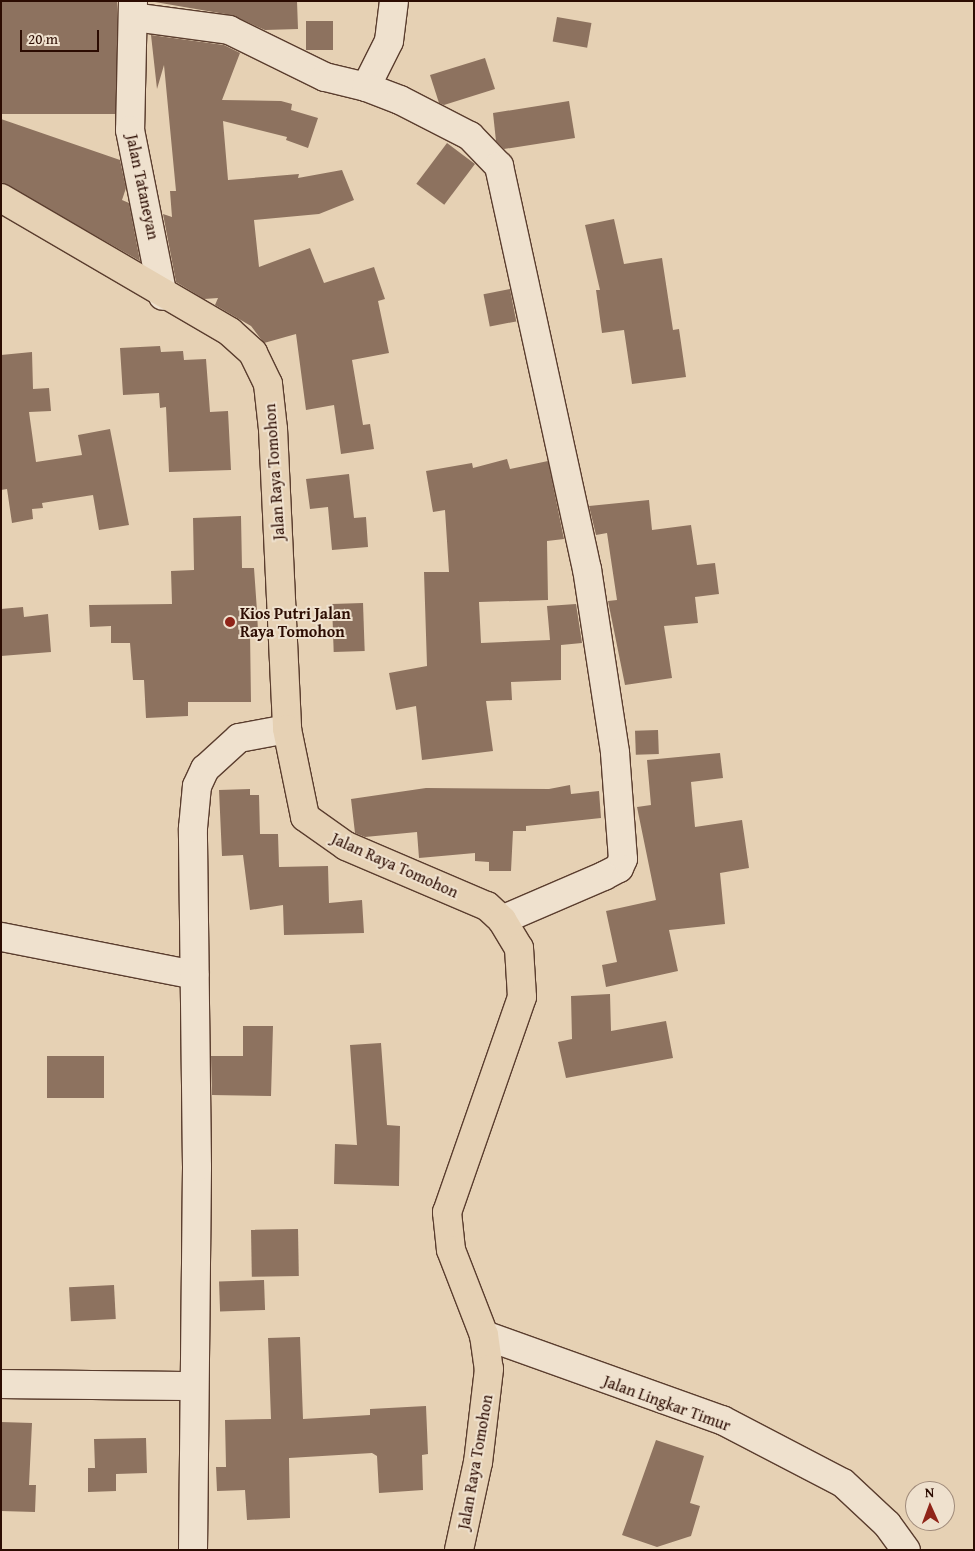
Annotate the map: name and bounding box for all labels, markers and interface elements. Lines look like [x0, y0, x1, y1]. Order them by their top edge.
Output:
scale bar [22, 20, 101, 52]
text: 20 m [28, 28, 58, 49]
street label: Jalan Tataneyan [122, 133, 164, 241]
street label: Jalan Raya Tomohon [260, 403, 288, 541]
place label: Kios Putri Jalan Raya Tomohon [240, 603, 351, 641]
marker: Kios Putri Jalan Raya Tomohon [224, 616, 236, 628]
street label: Jalan Raya Tomohon [329, 828, 461, 902]
street label: Jalan Lingkar Timur [601, 1371, 733, 1435]
street label: Jalan Raya Tomohon [454, 1393, 496, 1531]
north arrow [905, 1481, 955, 1531]
text: N [924, 1482, 935, 1502]

